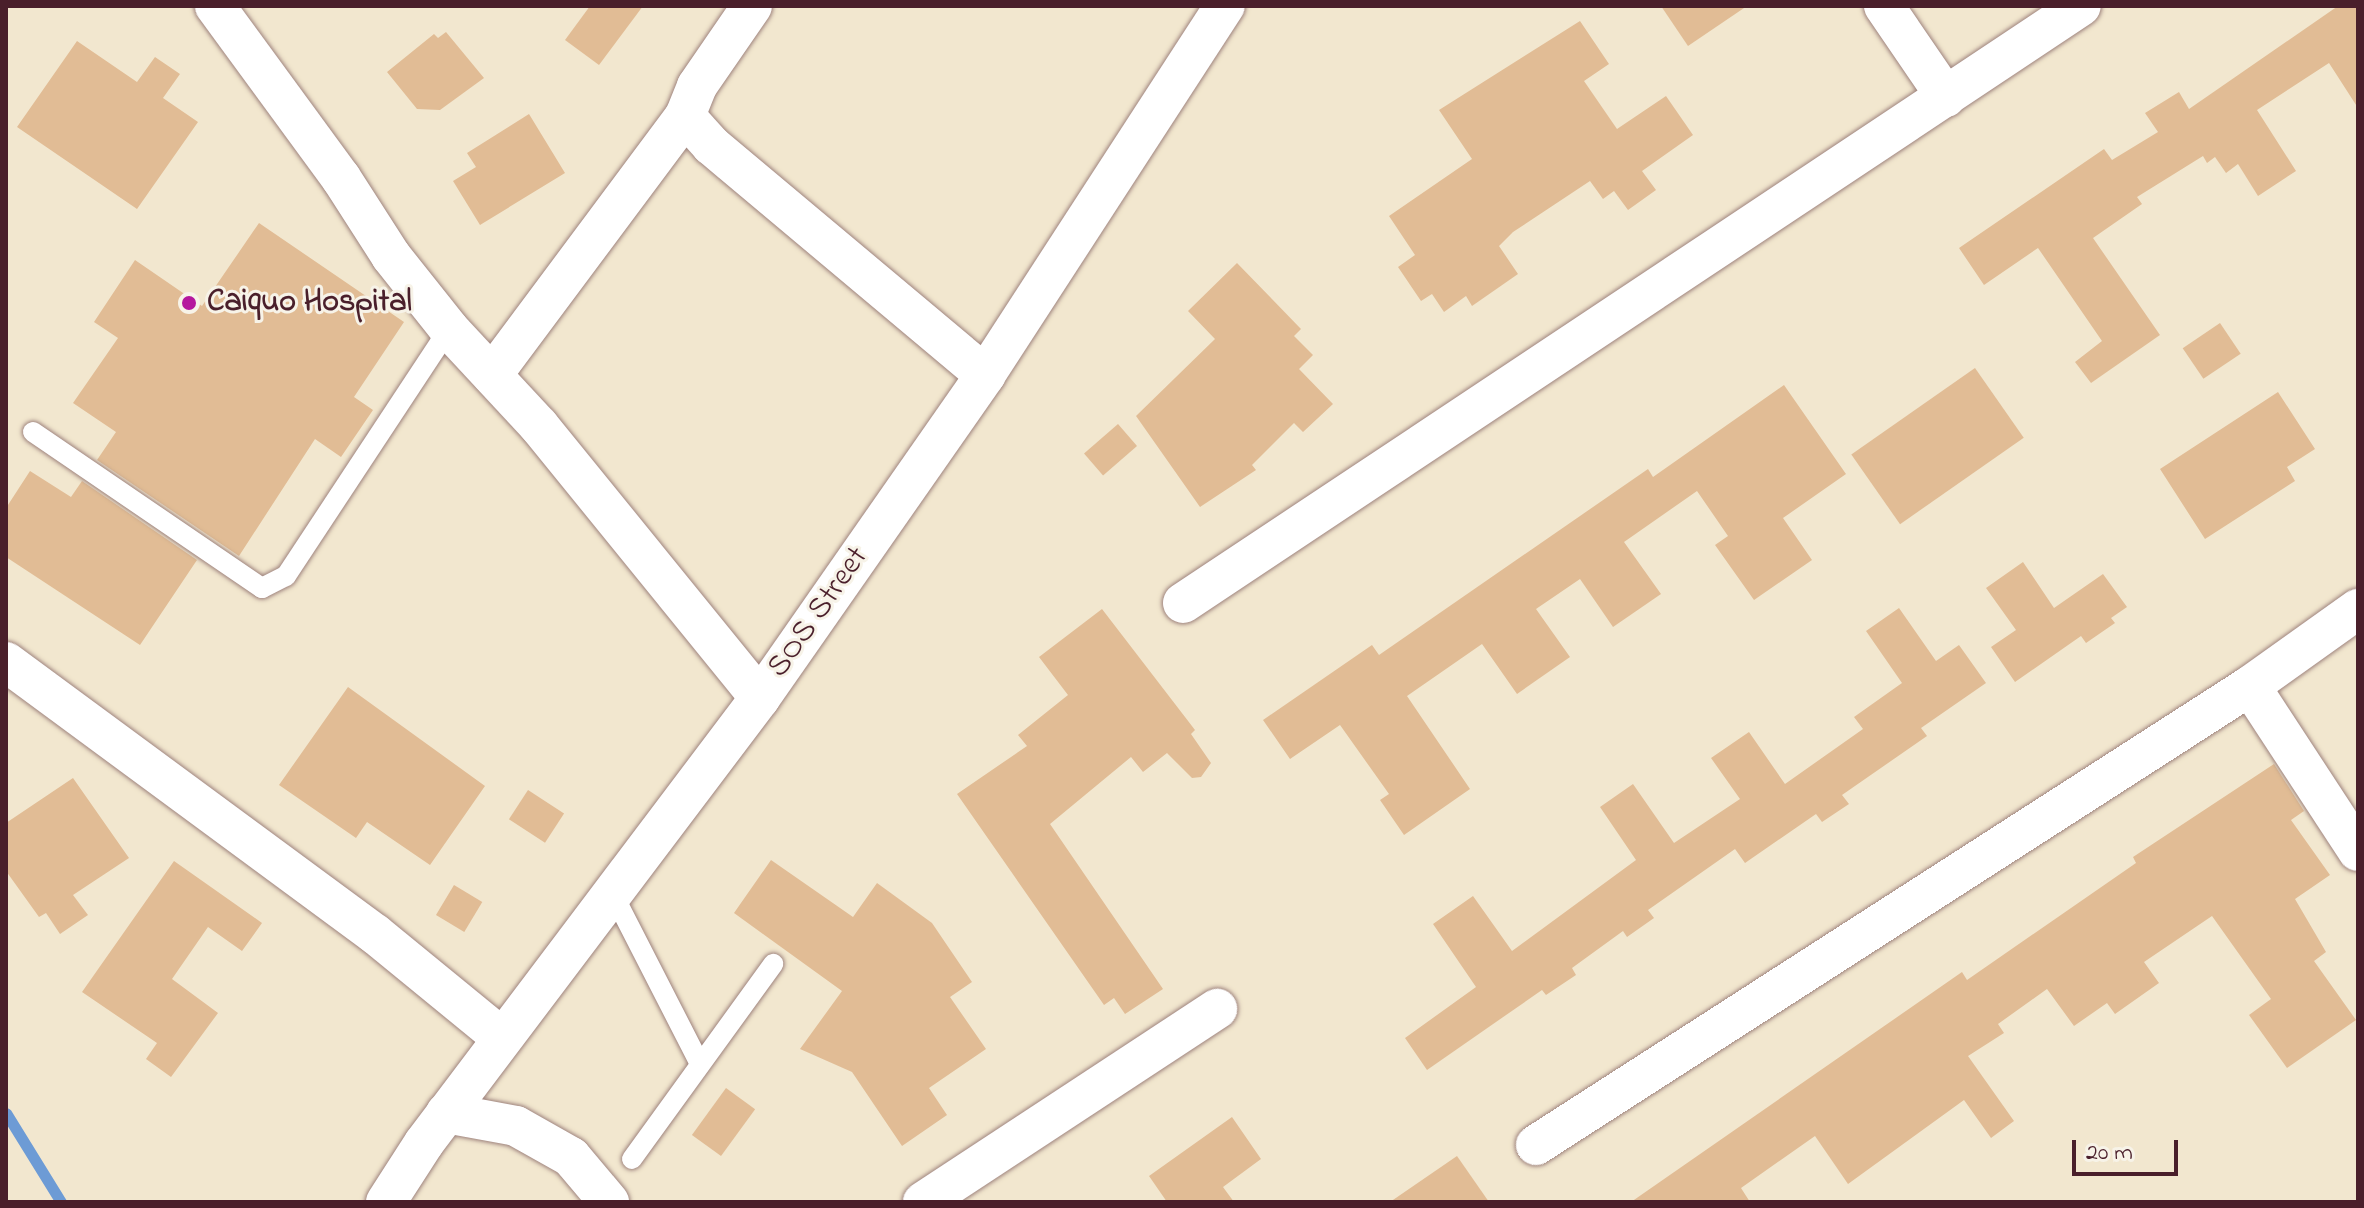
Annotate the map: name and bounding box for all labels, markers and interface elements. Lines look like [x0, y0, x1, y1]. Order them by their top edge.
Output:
place label: Caiquo Hospital [207, 284, 412, 322]
marker: Caiquo Hospital [178, 292, 200, 314]
street label: SOS Street [760, 540, 878, 686]
scale bar [2076, 1124, 2182, 1174]
text: 20 m [2086, 1136, 2133, 1171]

